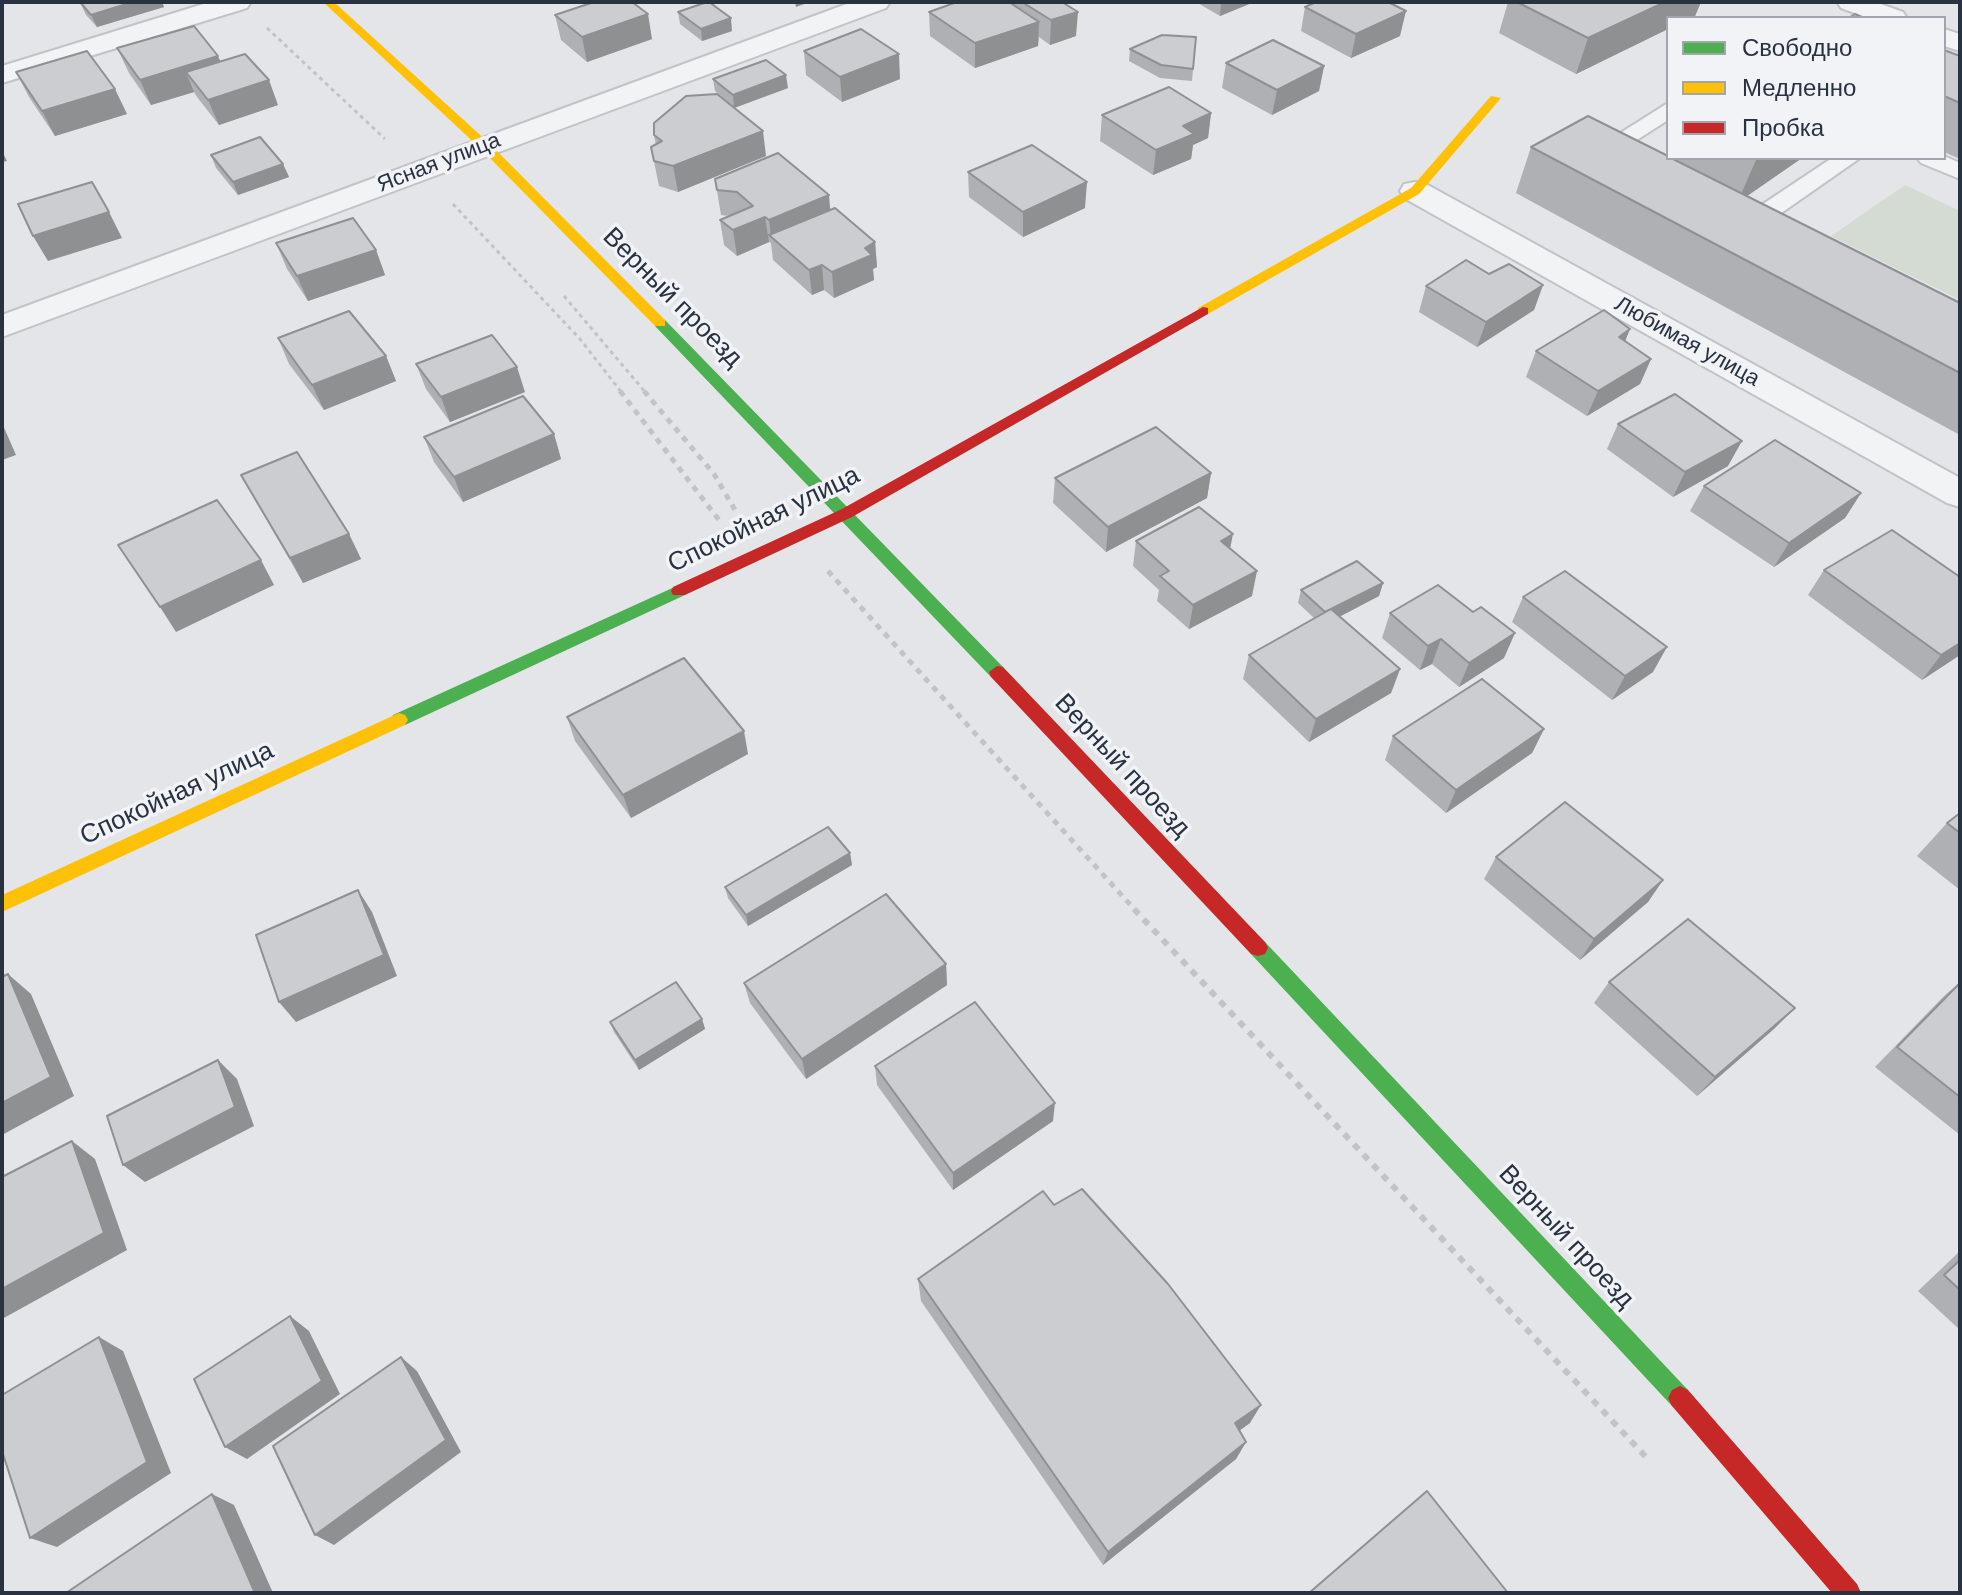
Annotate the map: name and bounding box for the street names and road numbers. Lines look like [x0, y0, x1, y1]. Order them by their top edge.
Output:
street label: Ясная улица [374, 127, 504, 199]
street label: Верный проезд [596, 222, 748, 374]
street label: Любимая улица [1610, 291, 1764, 393]
street label: Спокойная улица [663, 460, 865, 580]
street label: Верный проезд [1048, 688, 1196, 844]
street label: Спокойная улица [75, 736, 279, 852]
street label: Верный проезд [1492, 1159, 1640, 1315]

